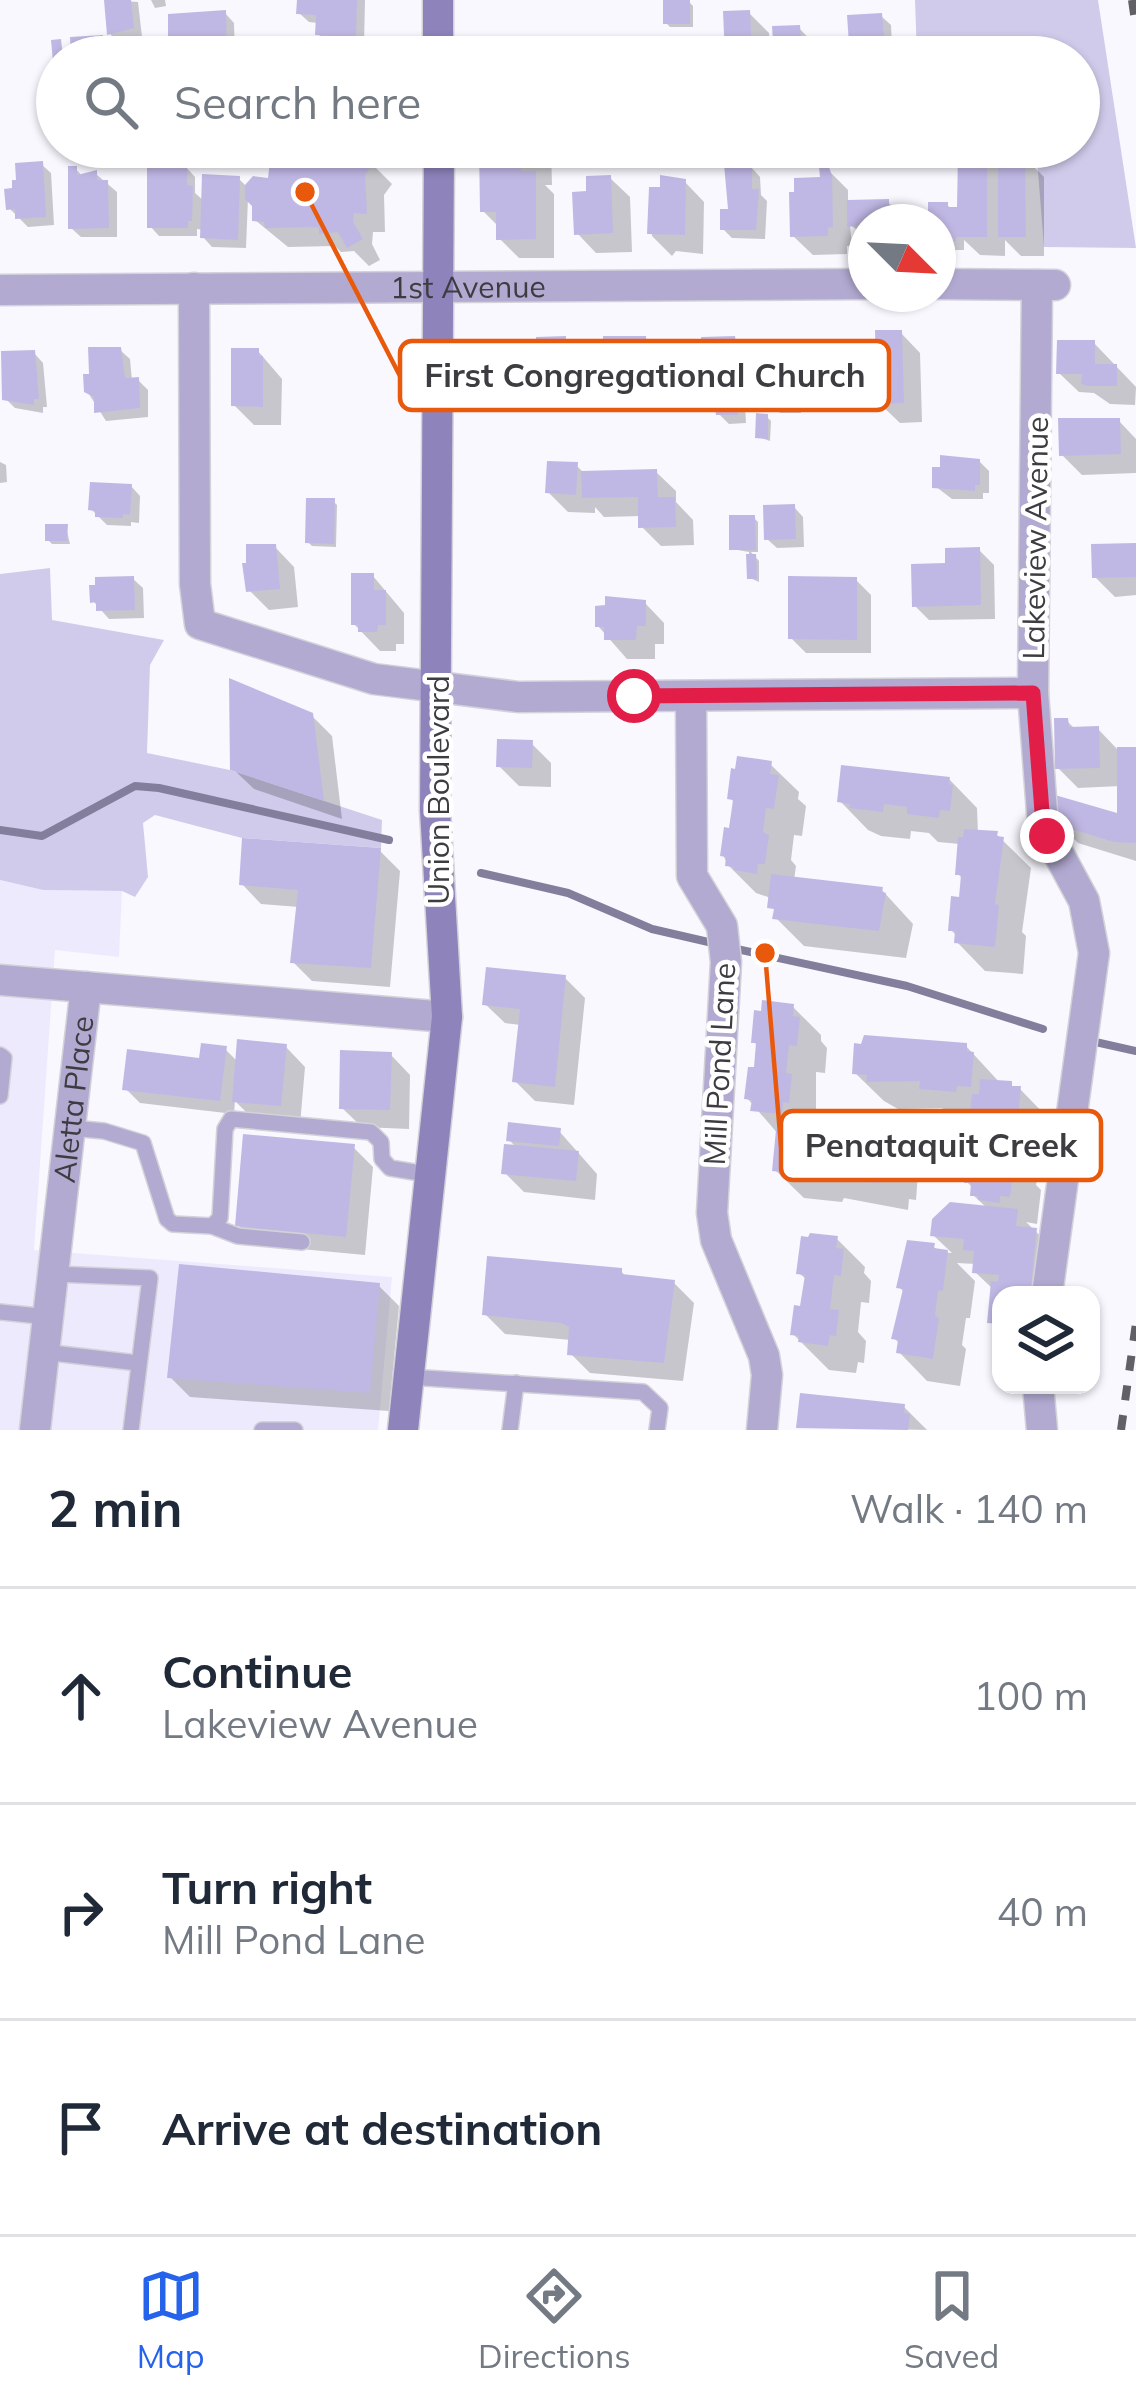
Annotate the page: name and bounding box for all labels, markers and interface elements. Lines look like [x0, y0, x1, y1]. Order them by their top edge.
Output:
search box [36, 36, 1100, 168]
icon: search [78, 69, 144, 135]
text: Search here [174, 74, 421, 130]
north arrow [848, 204, 956, 312]
street label: 1st Avenue [390, 267, 546, 306]
callout: First Congregational Church [400, 341, 889, 410]
text: First Congregational Church [424, 354, 866, 395]
street label: Lakeview Avenue [1014, 416, 1056, 660]
route start [607, 669, 661, 723]
street label: Union Boulevard [419, 675, 457, 905]
route end [1020, 809, 1074, 863]
street label: Mill Pond Lane [695, 962, 743, 1166]
street label: Aletta Place [45, 1014, 102, 1185]
callout: Penataquit Creek [781, 1111, 1101, 1180]
text: Penataquit Creek [805, 1124, 1078, 1165]
map controls [992, 1286, 1100, 1394]
button: layers [992, 1286, 1100, 1394]
text: 2 min [48, 1476, 183, 1540]
text: Walk · 140 m [850, 1484, 1088, 1533]
text: Continue [162, 1643, 352, 1699]
icon: ahead [48, 1663, 114, 1729]
text: 100 m [973, 1671, 1088, 1720]
text: Lakeview Avenue [162, 1699, 478, 1748]
text: Turn right [162, 1859, 372, 1915]
icon: right [48, 1879, 114, 1945]
text: 40 m [997, 1887, 1088, 1936]
text: Mill Pond Lane [162, 1915, 425, 1964]
icon: arrive [48, 2095, 114, 2161]
text: Arrive at destination [162, 2100, 602, 2156]
tab: Map [137, 2263, 205, 2376]
tab: Directions [478, 2263, 631, 2376]
tab: Saved [904, 2263, 999, 2376]

